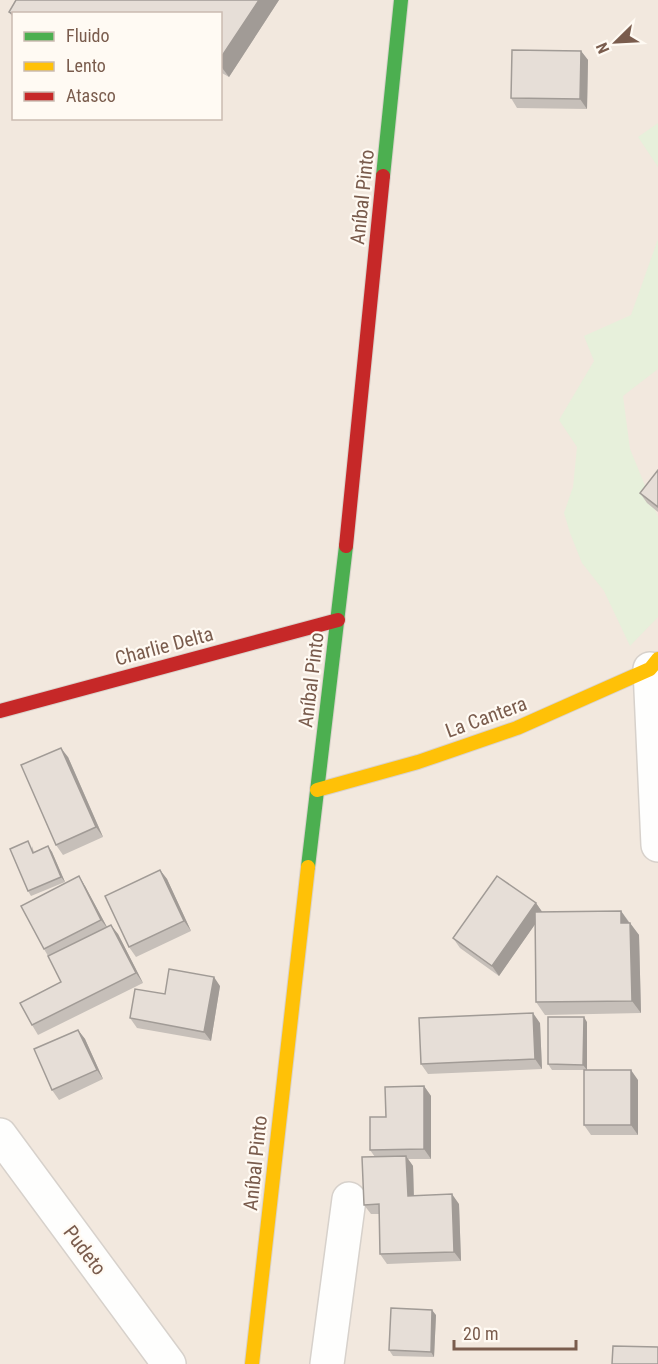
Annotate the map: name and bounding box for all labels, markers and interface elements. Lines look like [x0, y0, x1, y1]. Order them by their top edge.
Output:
legend [12, 12, 222, 120]
north arrow [586, 12, 646, 72]
text: Fluido [66, 25, 110, 46]
text: N [592, 40, 613, 56]
text: Lento [66, 55, 106, 76]
text: Atasco [66, 85, 116, 106]
street label: Aníbal Pinto [345, 148, 379, 246]
street label: Charlie Delta [112, 621, 216, 671]
street label: Aníbal Pinto [293, 631, 329, 729]
street label: La Cantera [442, 691, 530, 743]
street label: Aníbal Pinto [238, 1114, 272, 1212]
street label: Pudeto [59, 1220, 111, 1280]
scale bar [454, 1313, 576, 1351]
text: 20 m [463, 1323, 498, 1344]

